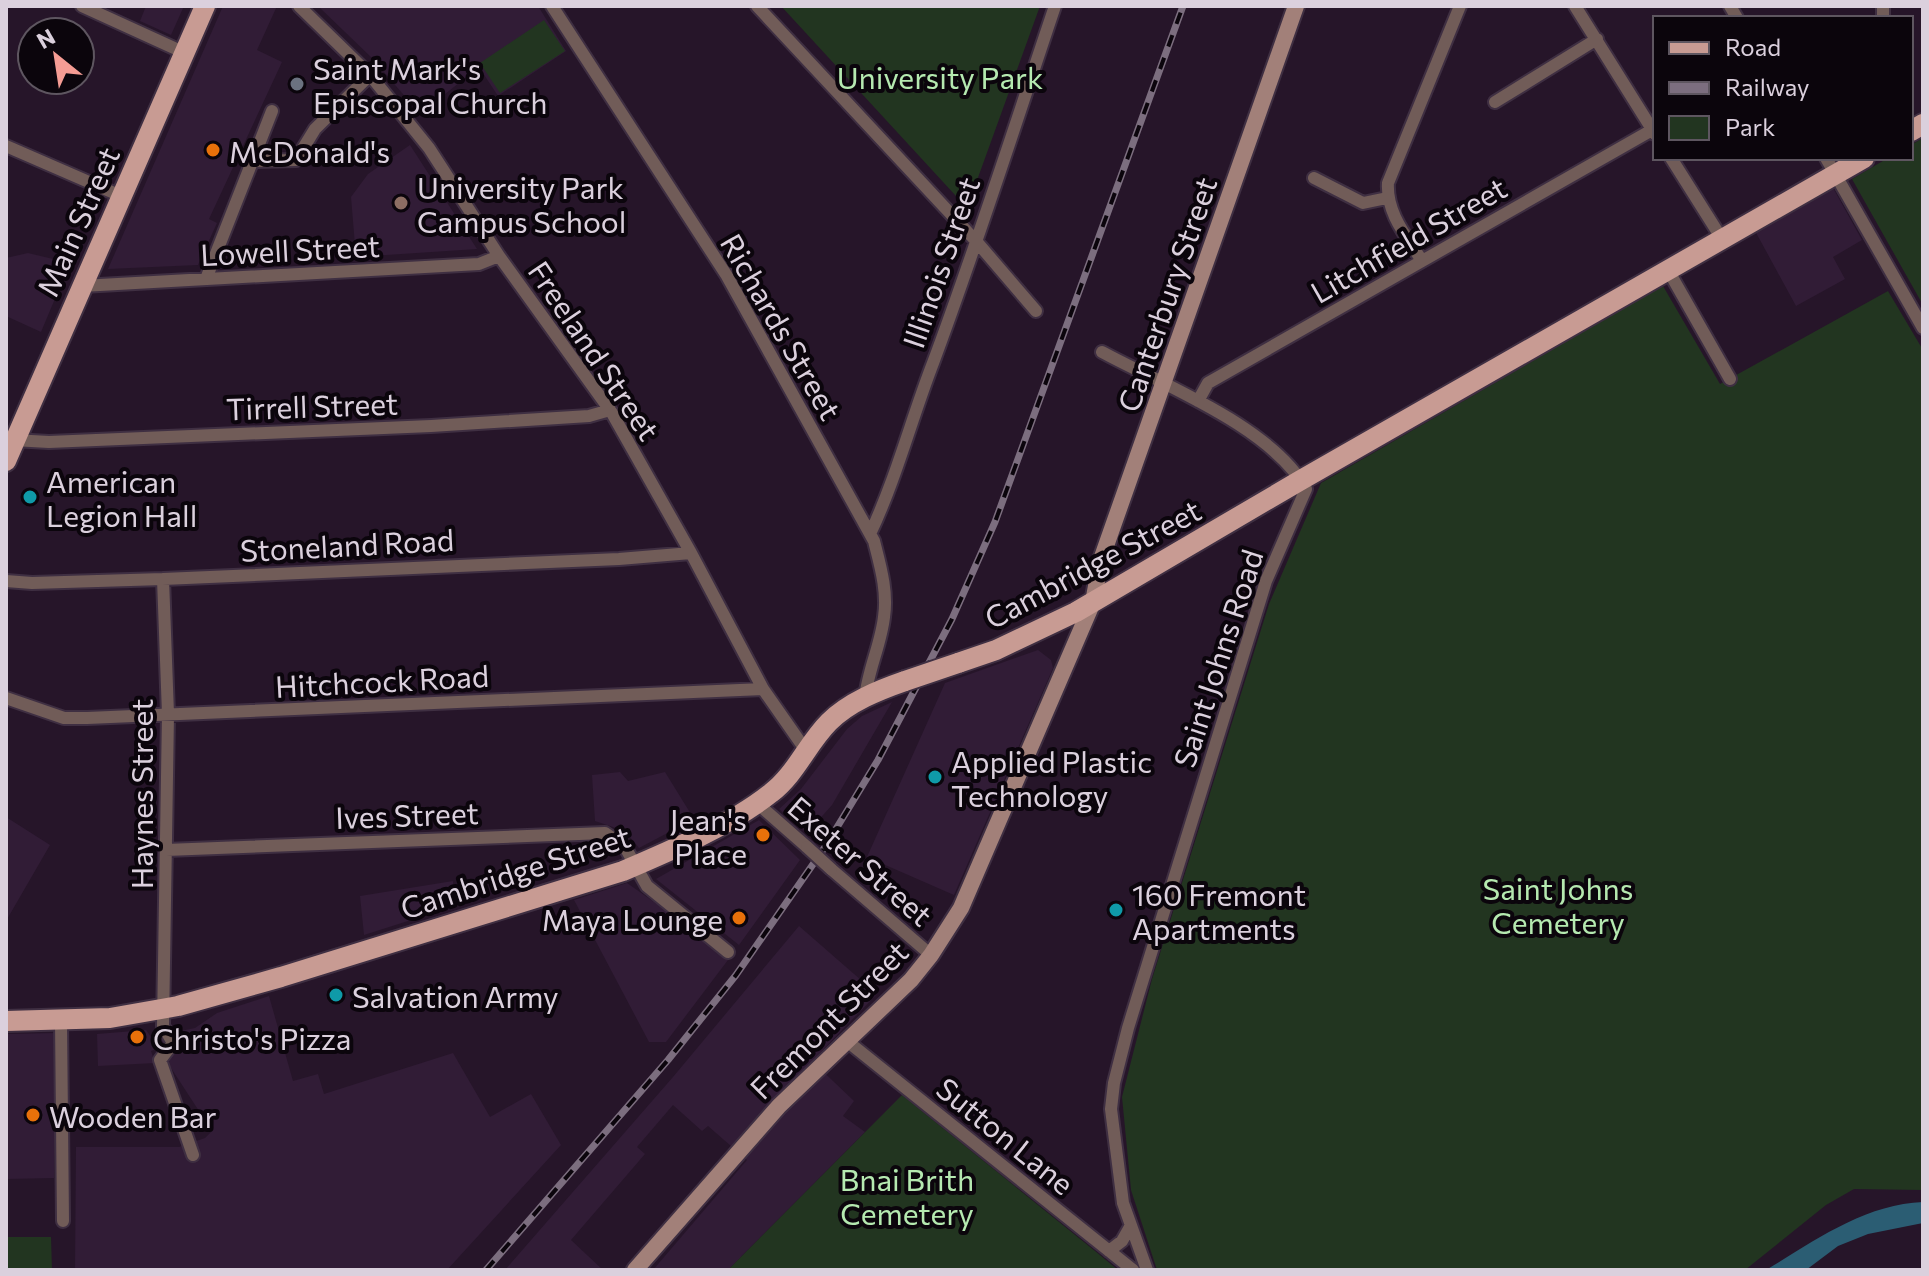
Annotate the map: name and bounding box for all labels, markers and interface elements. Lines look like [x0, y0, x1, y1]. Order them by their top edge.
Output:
north arrow [16, 16, 96, 96]
legend [1653, 16, 1913, 160]
text: N [32, 22, 60, 54]
text: Road [1725, 32, 1781, 61]
place label: Saint Mark's Episcopal Church [313, 49, 547, 120]
park label: University Park [837, 58, 1043, 95]
text: Railway [1725, 72, 1810, 101]
marker: Saint Mark's Episcopal Church [288, 75, 306, 93]
text: Park [1725, 112, 1775, 141]
place label: McDonald's [229, 132, 390, 169]
street label: Main Street [28, 141, 126, 301]
marker: McDonald's [204, 141, 222, 159]
place label: University Park Campus School [417, 168, 626, 239]
street label: Litchfield Street [1304, 168, 1512, 310]
street label: Illinois Street [893, 172, 987, 352]
street label: Canterbury Street [1108, 172, 1224, 416]
marker: University Park Campus School [392, 194, 410, 212]
street label: Lowell Street [199, 226, 381, 272]
street label: Richards Street [714, 226, 850, 426]
street label: Freeland Street [521, 253, 669, 447]
street label: Tirrell Street [225, 384, 399, 426]
place label: American Legion Hall [46, 462, 197, 533]
marker: American Legion Hall [21, 488, 39, 506]
street label: Cambridge Street [978, 490, 1206, 636]
street label: Stoneland Road [239, 520, 455, 568]
street label: Saint Johns Road [1164, 544, 1270, 772]
street label: Hitchcock Road [274, 656, 490, 704]
street label: Haynes Street [122, 699, 159, 889]
place label: Applied Plastic Technology [951, 742, 1152, 813]
marker: Applied Plastic Technology [926, 768, 944, 786]
street label: Exeter Street [781, 787, 941, 933]
street label: Ives Street [335, 793, 479, 835]
place label: Jean's Place [670, 800, 747, 871]
street label: Cambridge Street [395, 816, 635, 926]
marker: Jean's Place [754, 826, 772, 844]
park label: Saint Johns Cemetery [1483, 869, 1633, 940]
place label: 160 Fremont Apartments [1132, 875, 1306, 946]
place label: Maya Lounge [542, 900, 723, 937]
marker: 160 Fremont Apartments [1107, 901, 1125, 919]
marker: Maya Lounge [730, 909, 748, 927]
street label: Fremont Street [741, 932, 915, 1106]
place label: Salvation Army [352, 977, 559, 1014]
marker: Salvation Army [327, 986, 345, 1004]
place label: Christo's Pizza [153, 1019, 352, 1056]
marker: Christo's Pizza [128, 1028, 146, 1046]
street label: Sutton Lane [930, 1069, 1082, 1201]
place label: Wooden Bar [49, 1097, 216, 1134]
marker: Wooden Bar [24, 1106, 42, 1124]
park label: Bnai Brith Cemetery [840, 1160, 974, 1231]

